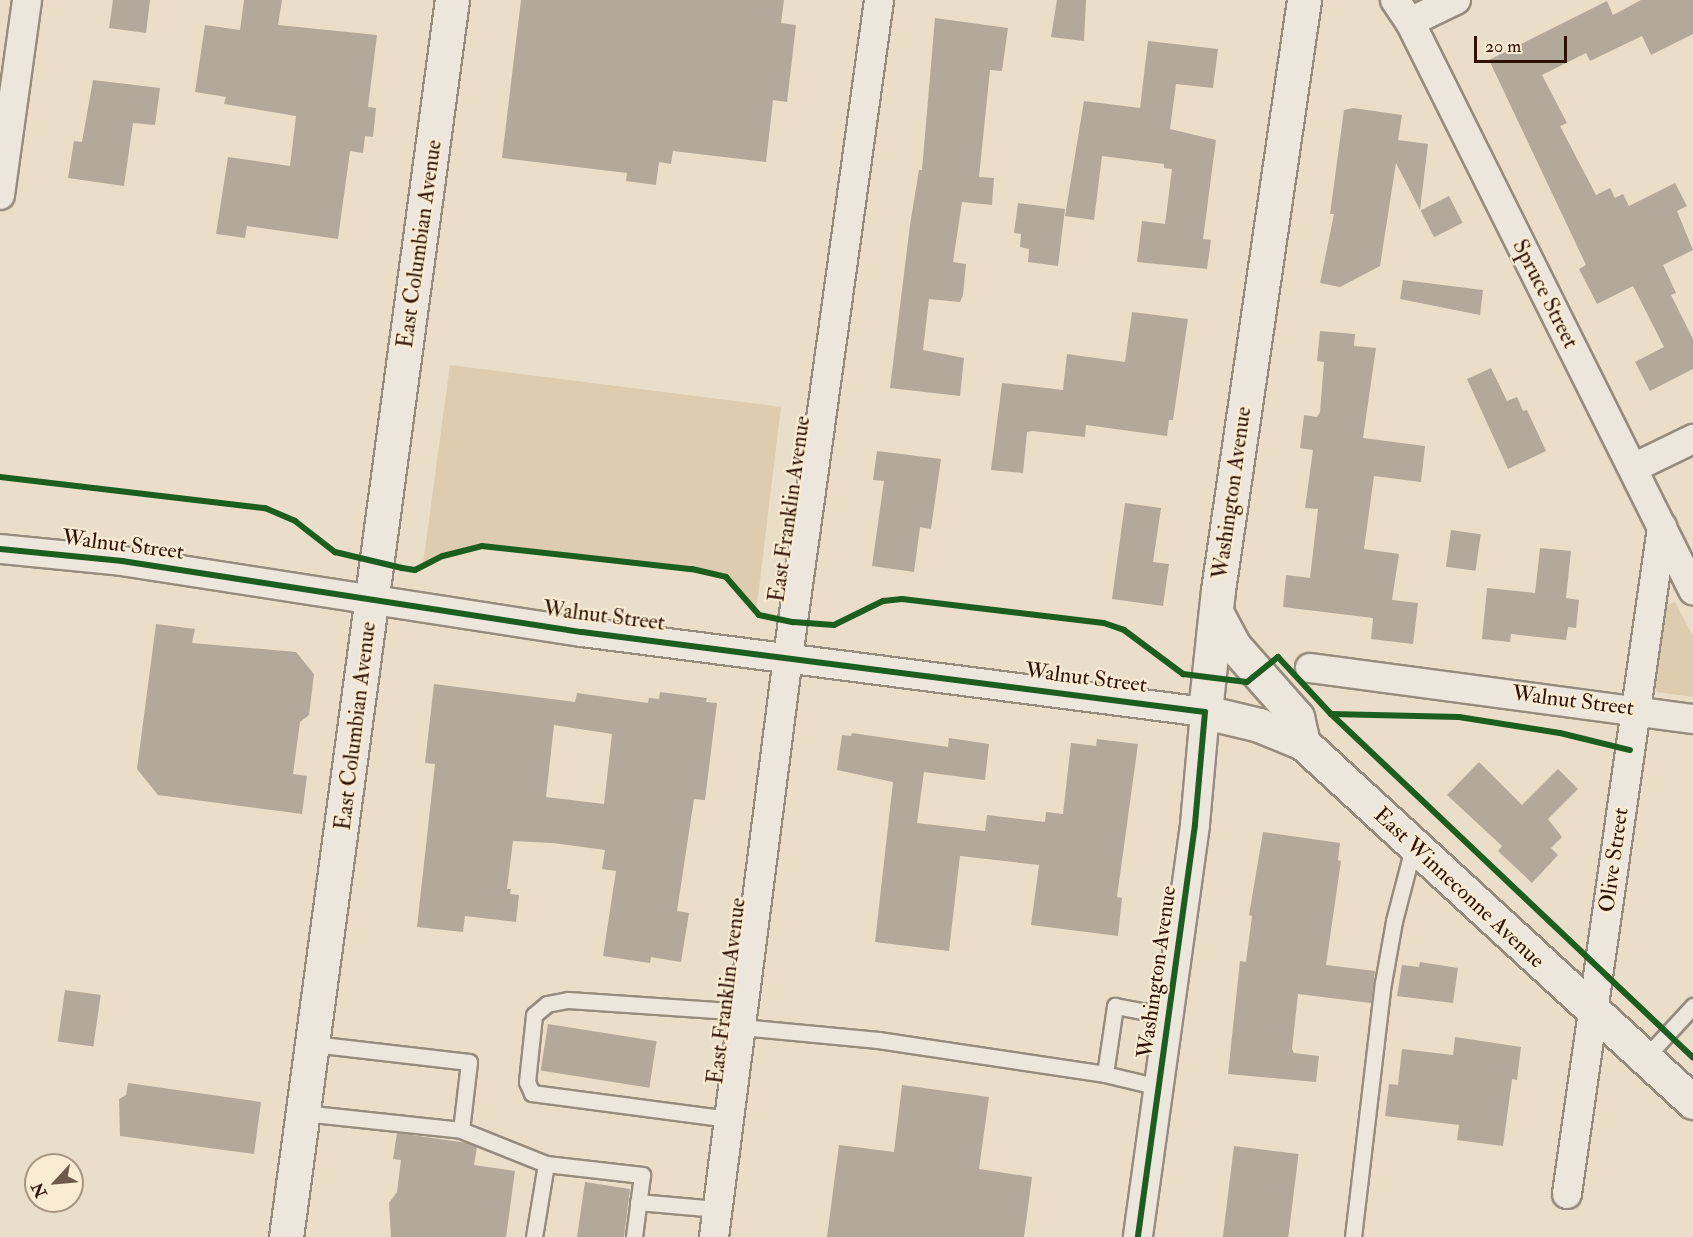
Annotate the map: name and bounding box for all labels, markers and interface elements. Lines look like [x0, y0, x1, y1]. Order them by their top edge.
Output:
scale bar [1477, 24, 1570, 62]
text: 20 m [1485, 35, 1521, 58]
street label: East Columbian Avenue [392, 138, 448, 350]
street label: Spruce Street [1506, 235, 1584, 353]
street label: Washington Avenue [1207, 405, 1257, 581]
street label: East Franklin Avenue [764, 414, 816, 604]
street label: Walnut Street [61, 524, 185, 566]
street label: Walnut Street [542, 595, 666, 637]
street label: East Columbian Avenue [330, 620, 382, 832]
street label: Walnut Street [1024, 657, 1148, 699]
street label: Walnut Street [1511, 680, 1635, 722]
street label: East Winneconne Avenue [1368, 802, 1550, 974]
street label: Olive Street [1594, 806, 1634, 914]
street label: Washington Avenue [1132, 884, 1182, 1060]
street label: East Franklin Avenue [702, 896, 752, 1086]
north arrow [24, 1153, 84, 1213]
text: N [27, 1179, 52, 1201]

